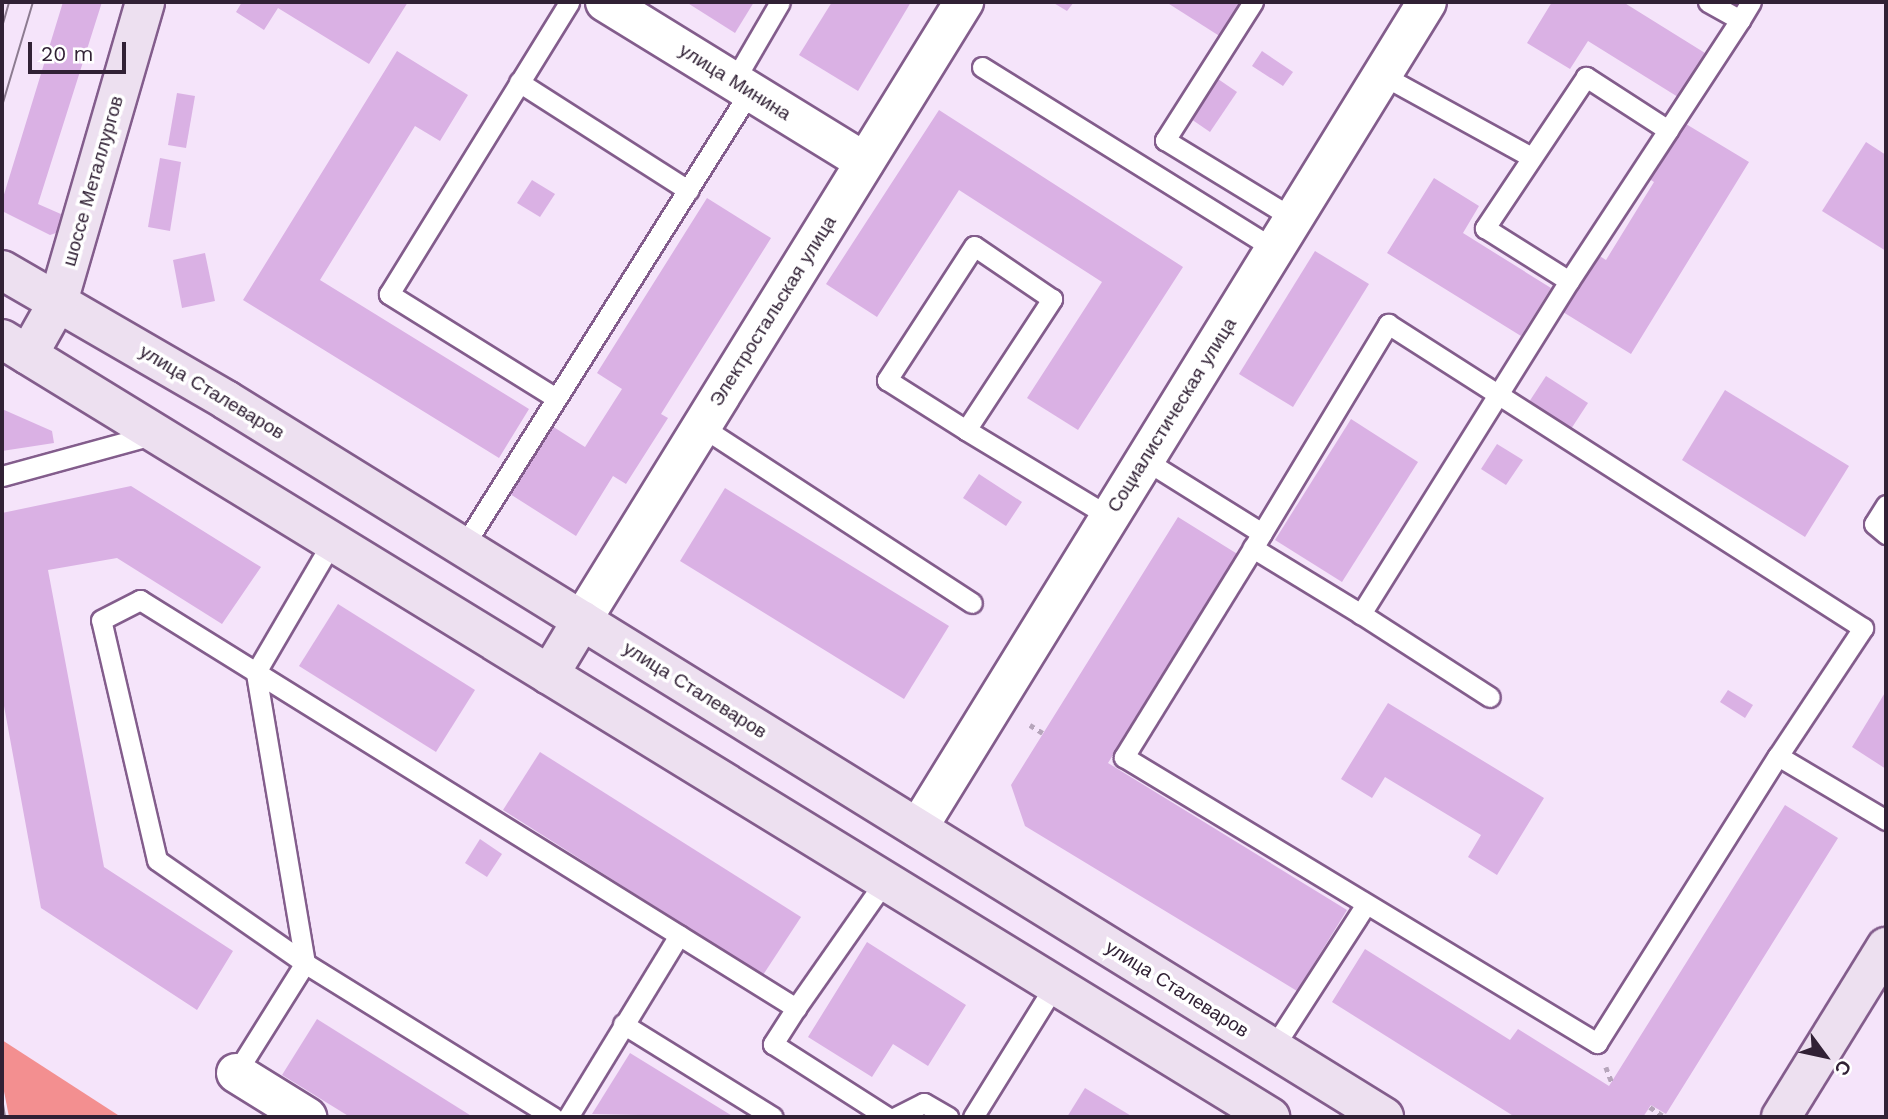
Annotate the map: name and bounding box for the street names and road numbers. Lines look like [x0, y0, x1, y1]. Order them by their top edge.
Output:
street label: улица Минина [675, 39, 795, 125]
street label: шоссе Металлургов [58, 93, 128, 269]
street label: Электростальская улица [705, 212, 841, 410]
street label: Социалистическая улица [1103, 313, 1241, 517]
street label: улица Сталеваров [135, 340, 289, 444]
street label: улица Сталеваров [619, 637, 771, 743]
street label: улица Сталеваров [1101, 936, 1253, 1042]

